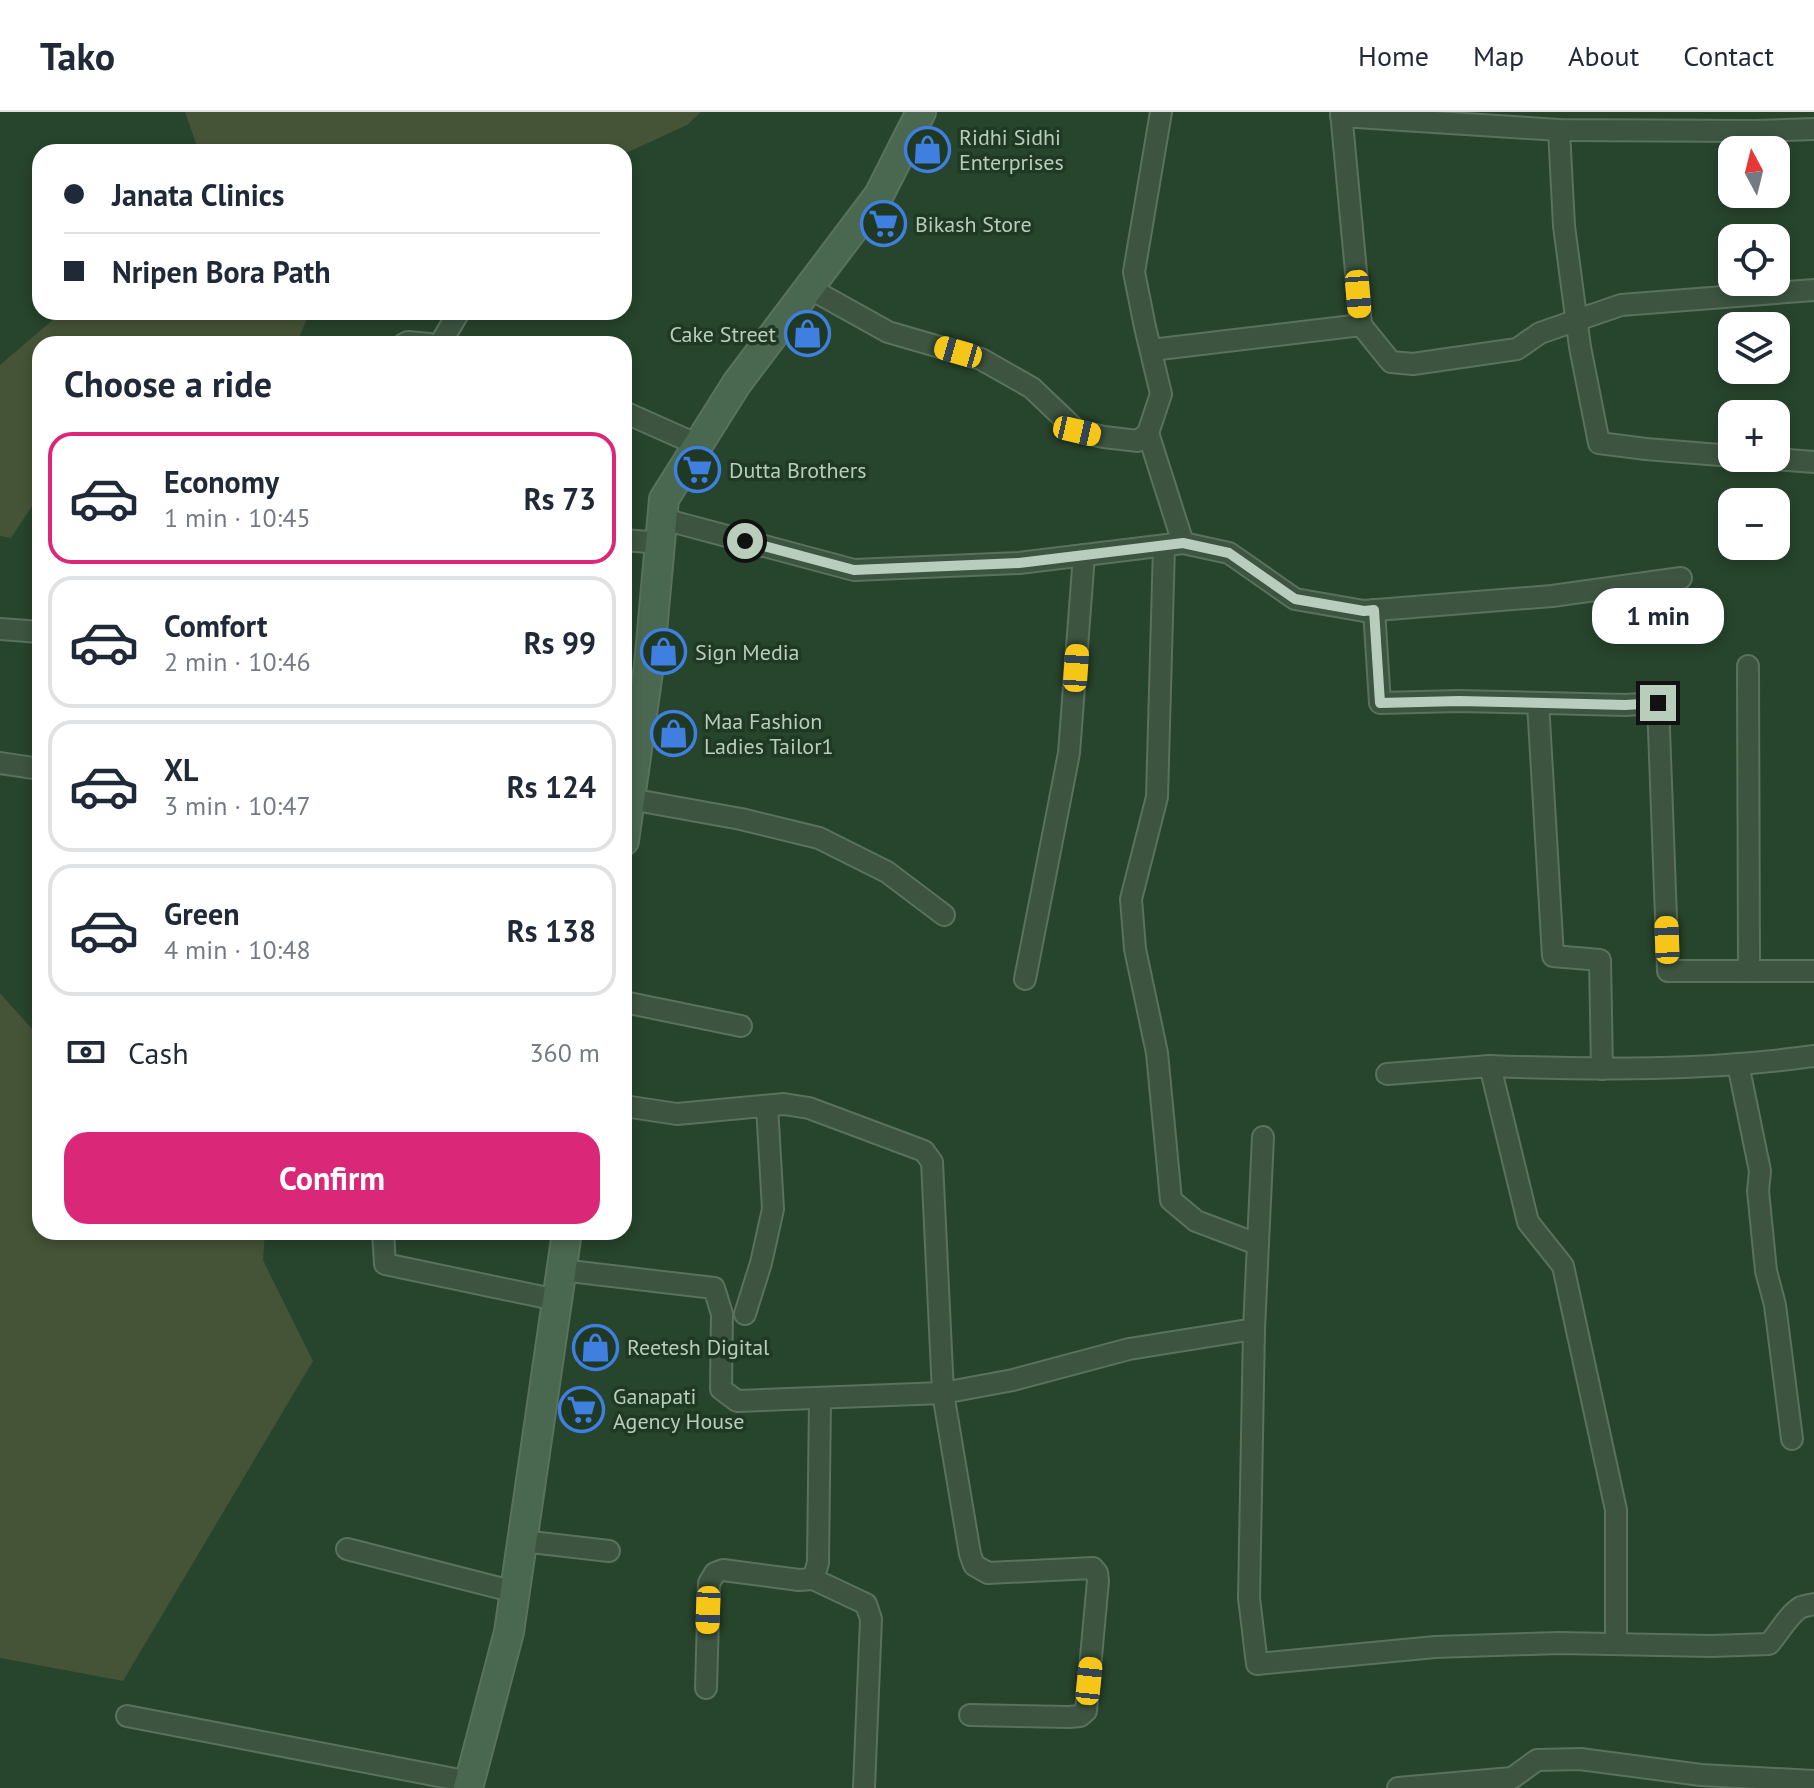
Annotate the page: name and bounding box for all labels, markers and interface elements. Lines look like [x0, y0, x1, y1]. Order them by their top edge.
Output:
text: Tako [40, 31, 115, 80]
text: Home [1358, 37, 1429, 74]
text: Map [1473, 37, 1524, 74]
text: About [1568, 37, 1639, 74]
text: Contact [1683, 37, 1774, 74]
place label: Ridhi Sidhi Enterprises [959, 123, 1064, 176]
shop icon: Ridhi Sidhi Enterprises [904, 126, 952, 174]
north arrow [1718, 136, 1790, 208]
map controls [1718, 136, 1790, 560]
text: Janata Clinics [112, 175, 284, 214]
supermarket icon: Bikash Store [860, 200, 908, 248]
place label: Bikash Store [915, 210, 1032, 238]
button: locate [1718, 224, 1790, 296]
text: Nripen Bora Path [112, 252, 331, 291]
car [1344, 269, 1372, 319]
shop icon: Cake Street [783, 310, 831, 358]
button: layers [1718, 312, 1790, 384]
place label: Cake Street [669, 320, 777, 348]
car [932, 334, 984, 370]
text: Choose a ride [64, 360, 272, 407]
button: + [1718, 400, 1790, 472]
car [1051, 414, 1103, 448]
supermarket icon: Dutta Brothers [674, 446, 722, 494]
place label: Dutta Brothers [729, 456, 866, 484]
icon: car [68, 462, 140, 534]
text: Economy [164, 462, 279, 501]
text: Rs 73 [524, 479, 596, 518]
button: − [1718, 488, 1790, 560]
text: 1 min · 10:45 [164, 501, 311, 534]
route start [727, 523, 763, 559]
callout: 1 min [1592, 587, 1724, 643]
text: 1 min [1626, 599, 1690, 632]
icon: car [68, 606, 140, 678]
text: Comfort [164, 606, 267, 645]
text: Rs 99 [524, 623, 596, 662]
shop icon: Sign Media [640, 628, 688, 676]
place label: Sign Media [695, 638, 800, 666]
car [1062, 643, 1090, 693]
text: 2 min · 10:46 [164, 645, 311, 678]
route end [1640, 685, 1676, 721]
place label: Maa Fashion Ladies Tailor1 [704, 707, 834, 760]
shop icon: Maa Fashion Ladies Tailor1 [649, 710, 697, 758]
icon: car [68, 750, 140, 822]
text: XL [164, 750, 198, 789]
text: Rs 124 [507, 767, 596, 806]
text: 3 min · 10:47 [164, 789, 311, 822]
icon: car [68, 894, 140, 966]
text: Green [164, 894, 239, 933]
text: Rs 138 [507, 911, 596, 950]
car [1654, 916, 1680, 964]
text: 4 min · 10:48 [164, 933, 311, 966]
icon: cash [64, 1030, 108, 1074]
text: Cash [128, 1033, 189, 1072]
text: 360 m [529, 1036, 600, 1069]
button: Confirm [64, 1132, 600, 1224]
shop icon: Reetesh Digital [572, 1323, 620, 1371]
place label: Reetesh Digital [627, 1333, 770, 1361]
place label: Ganapati Agency House [613, 1382, 744, 1435]
supermarket icon: Ganapati Agency House [558, 1385, 606, 1433]
car [695, 1586, 721, 1634]
car [1075, 1656, 1103, 1706]

